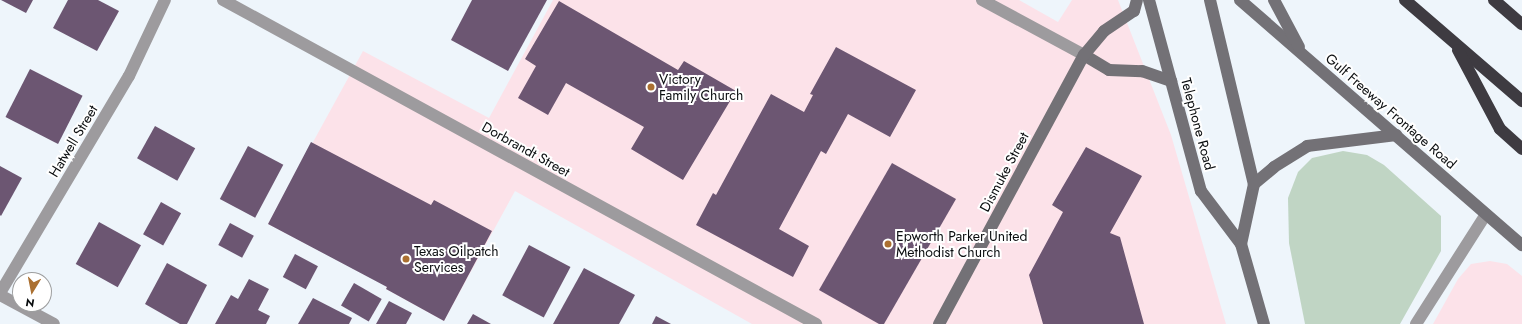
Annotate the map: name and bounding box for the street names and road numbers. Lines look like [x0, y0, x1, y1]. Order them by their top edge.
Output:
street label: Gulf Freeway Frontage Road [1322, 50, 1460, 172]
street label: Telephone Road [1178, 76, 1218, 172]
street label: Hatwell Street [45, 102, 101, 180]
street label: Dorbrandt Street [479, 118, 573, 180]
street label: Dismuke Street [976, 129, 1032, 215]

